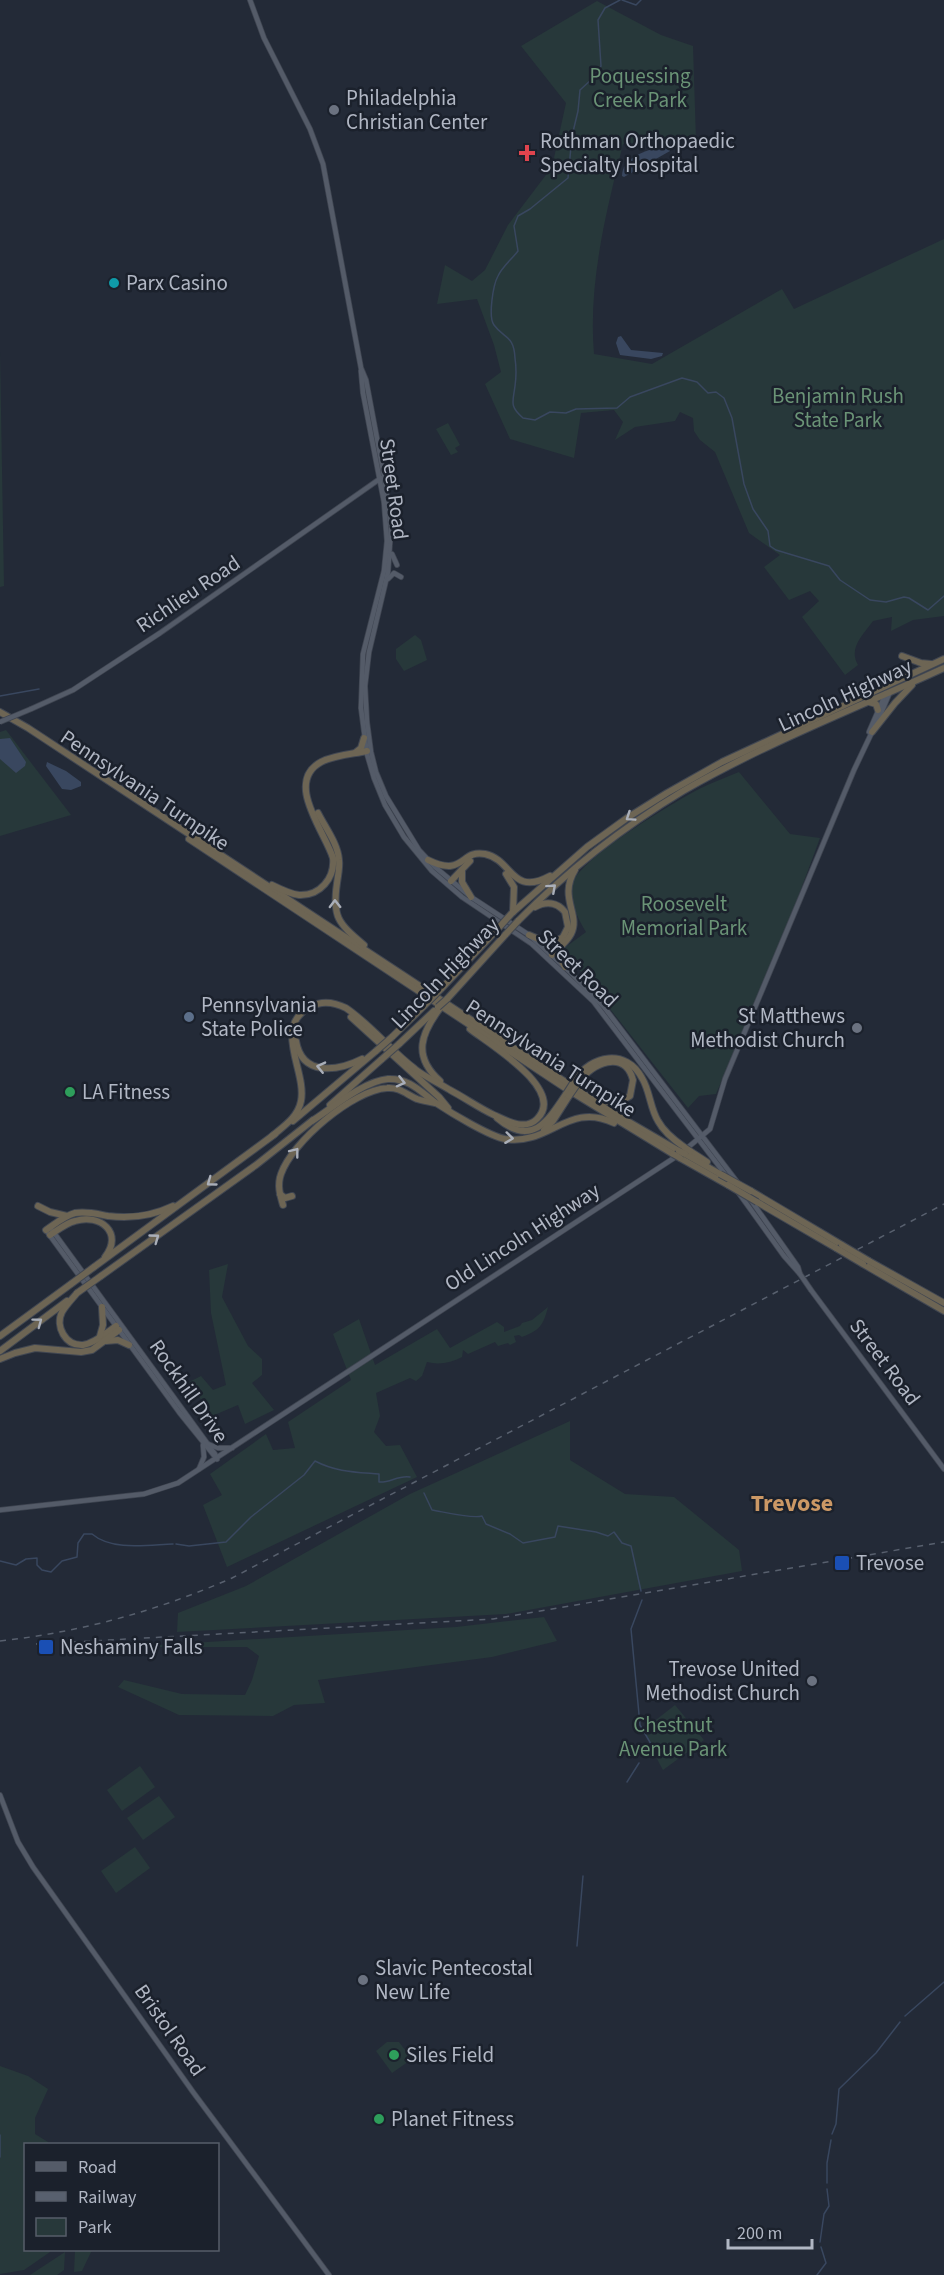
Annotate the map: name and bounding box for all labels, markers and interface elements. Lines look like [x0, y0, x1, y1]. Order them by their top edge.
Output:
park label: Poquessing Creek Park [589, 61, 691, 115]
place label: Philadelphia Christian Center [346, 83, 488, 137]
marker: Philadelphia Christian Center [327, 103, 341, 117]
place label: Rothman Orthopaedic Specialty Hospital [540, 126, 735, 180]
marker: Rothman Orthopaedic Specialty Hospital [518, 144, 536, 162]
place label: Parx Casino [126, 268, 228, 298]
marker: Parx Casino [107, 276, 121, 290]
park label: Benjamin Rush State Park [772, 381, 904, 435]
street label: Street Road [372, 436, 416, 542]
street label: Richlieu Road [130, 548, 246, 640]
street label: Lincoln Highway [773, 651, 917, 739]
street label: Pennsylvania Turnpike [55, 722, 235, 858]
one-way arrow [625, 809, 636, 820]
one-way arrow [546, 884, 556, 895]
park label: Roosevelt Memorial Park [621, 889, 748, 943]
one-way arrow [329, 899, 342, 908]
street label: Lincoln Highway [384, 910, 506, 1035]
street label: Street Road [531, 922, 625, 1014]
place label: Pennsylvania State Police [201, 990, 317, 1044]
street label: Pennsylvania Turnpike [460, 992, 642, 1124]
place label: St Matthews Methodist Church [690, 1001, 845, 1055]
marker: Pennsylvania State Police [182, 1010, 196, 1024]
marker: St Matthews Methodist Church [850, 1021, 864, 1035]
one-way arrow [317, 1061, 327, 1074]
one-way arrow [396, 1074, 406, 1087]
place label: LA Fitness [82, 1077, 170, 1107]
marker: LA Fitness [63, 1085, 77, 1099]
one-way arrow [504, 1132, 513, 1144]
one-way arrow [287, 1148, 298, 1159]
one-way arrow [207, 1175, 218, 1186]
street label: Old Lincoln Highway [438, 1175, 606, 1299]
one-way arrow [148, 1234, 159, 1245]
street label: Street Road [842, 1312, 928, 1412]
one-way arrow [32, 1318, 43, 1329]
street label: Rockhill Drive [142, 1333, 236, 1449]
district label: Trevose [751, 1486, 833, 1521]
place label: Trevose [856, 1548, 924, 1578]
marker: Trevose [833, 1554, 851, 1572]
place label: Neshaminy Falls [60, 1632, 203, 1662]
marker: Neshaminy Falls [37, 1638, 55, 1656]
place label: Trevose United Methodist Church [645, 1654, 800, 1708]
marker: Trevose United Methodist Church [805, 1674, 819, 1688]
park label: Chestnut Avenue Park [619, 1710, 728, 1764]
place label: Slavic Pentecostal New Life [375, 1953, 533, 2007]
marker: Slavic Pentecostal New Life [356, 1973, 370, 1987]
street label: Bristol Road [127, 1978, 213, 2082]
place label: Siles Field [406, 2040, 494, 2070]
marker: Siles Field [387, 2048, 401, 2062]
place label: Planet Fitness [391, 2104, 514, 2134]
marker: Planet Fitness [372, 2112, 386, 2126]
legend [24, 2143, 219, 2251]
text: Road [78, 2155, 117, 2180]
text: Railway [78, 2185, 137, 2210]
scale bar [728, 2212, 812, 2250]
text: Park [78, 2215, 112, 2240]
text: 200 m [737, 2221, 782, 2246]

